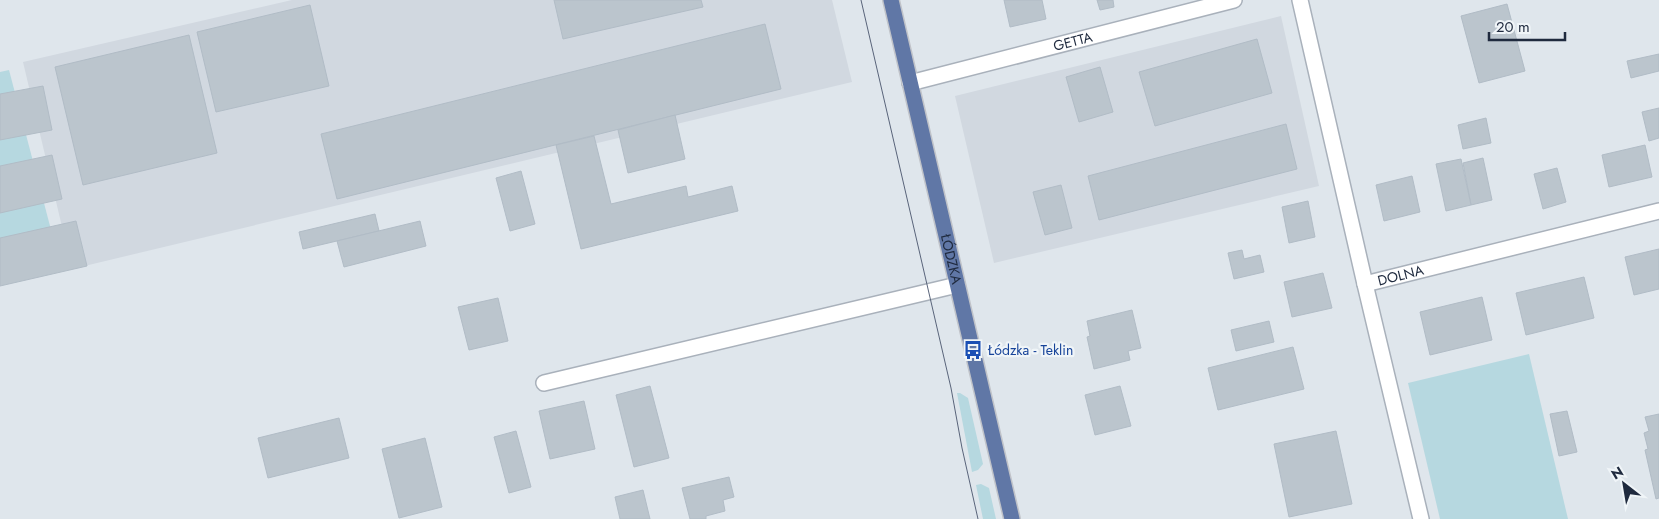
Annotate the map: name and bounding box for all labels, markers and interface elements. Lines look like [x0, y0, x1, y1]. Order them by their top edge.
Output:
scale bar [1489, 10, 1565, 42]
text: 20 m [1496, 16, 1530, 38]
street label: GETTA [1051, 26, 1095, 56]
street label: ŁÓDZKA [936, 231, 967, 287]
street label: DOLNA [1375, 260, 1427, 291]
bus stop icon: Łódzka - Teklin [962, 339, 984, 361]
place label: Łódzka - Teklin [987, 340, 1073, 360]
north arrow [1599, 459, 1649, 509]
text: N [1607, 461, 1627, 484]

